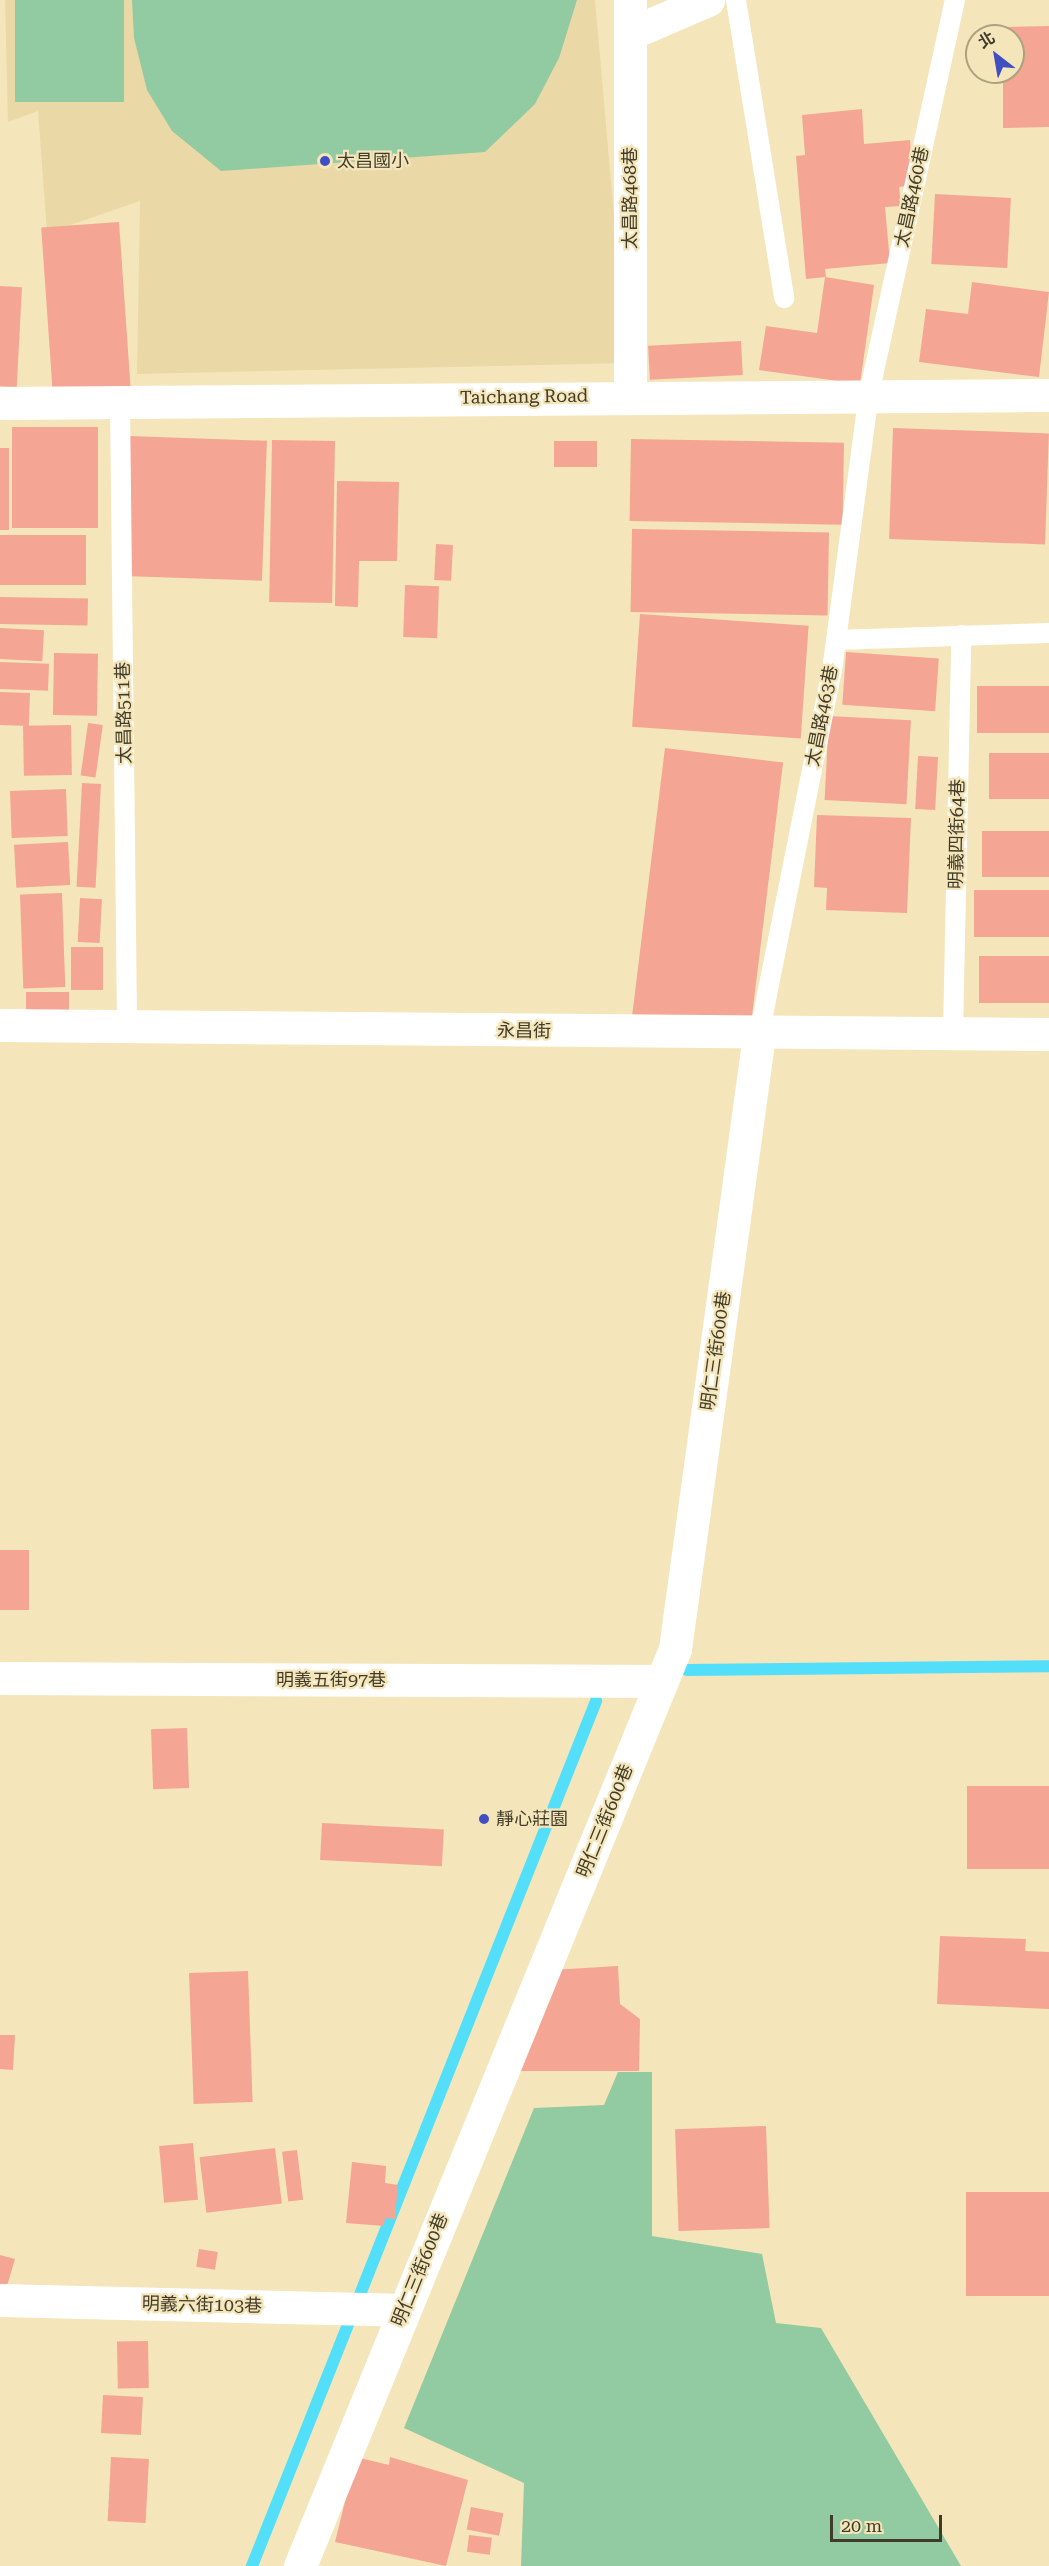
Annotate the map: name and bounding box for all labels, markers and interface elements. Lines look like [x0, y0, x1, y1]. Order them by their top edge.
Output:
north arrow [965, 24, 1025, 84]
text: 北 [975, 28, 998, 52]
street label: 太昌路460巷 [891, 145, 933, 249]
street label: 太昌路468巷 [619, 147, 641, 249]
place label: 太昌國小 [337, 150, 409, 172]
marker: 太昌國小 [318, 154, 332, 168]
street label: Taichang Road [460, 385, 588, 409]
street label: 太昌路511巷 [112, 662, 136, 764]
street label: 太昌路463巷 [802, 664, 842, 768]
street label: 明義四街64巷 [945, 779, 969, 889]
street label: 永昌街 [497, 1020, 551, 1042]
street label: 明仁三街600巷 [697, 1290, 735, 1412]
street label: 明義五街97巷 [276, 1669, 386, 1691]
street label: 明仁三街600巷 [572, 1761, 638, 1881]
place label: 靜心莊園 [496, 1808, 568, 1830]
marker: 靜心莊園 [477, 1812, 491, 1826]
street label: 明仁三街600巷 [387, 2210, 453, 2330]
street label: 明義六街103巷 [142, 2293, 262, 2317]
scale bar [833, 2503, 946, 2541]
text: 20 m [841, 2515, 882, 2536]

